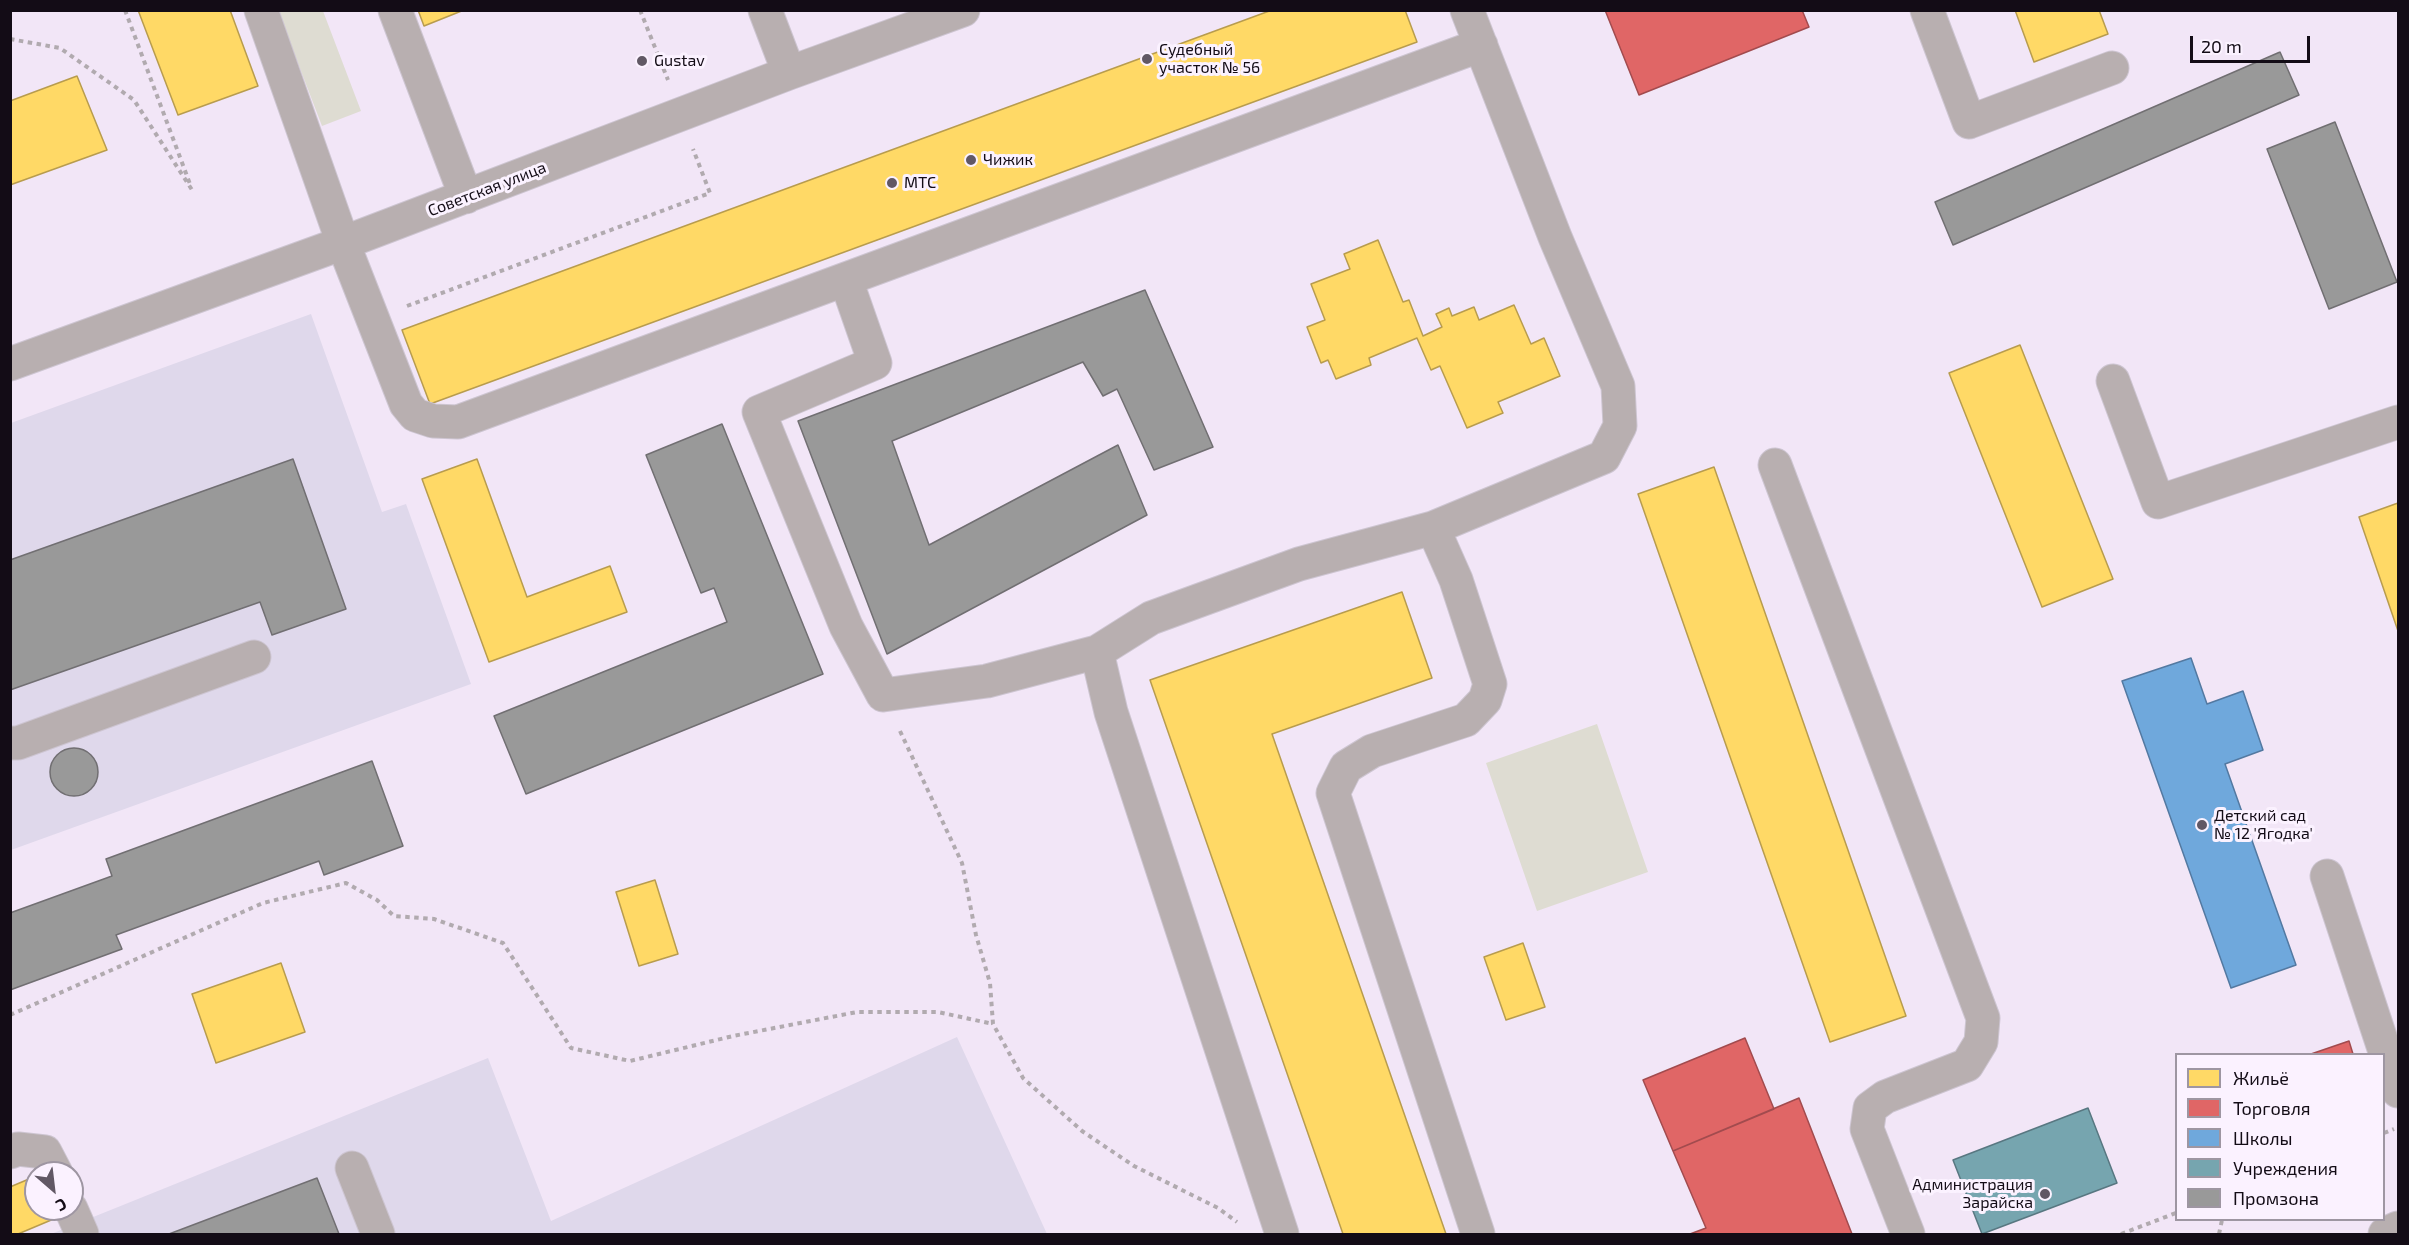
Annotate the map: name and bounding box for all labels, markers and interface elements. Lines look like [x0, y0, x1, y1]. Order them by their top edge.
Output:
scale bar [2193, 24, 2313, 62]
text: 20 m [2201, 35, 2242, 57]
place label: Судебный участок № 56 [1159, 40, 1260, 78]
place label: Gustav [654, 51, 705, 71]
marker: Судебный участок № 56 [1140, 52, 1154, 66]
marker: Gustav [635, 54, 649, 68]
place label: Чижик [983, 150, 1033, 170]
marker: Чижик [964, 153, 978, 167]
street label: Советская улица [425, 158, 549, 220]
place label: МТС [904, 173, 936, 193]
marker: МТС [885, 176, 899, 190]
place label: Детский сад № 12 'Ягодка' [2214, 806, 2313, 844]
marker: Детский сад № 12 'Ягодка' [2195, 818, 2209, 832]
legend [2175, 1053, 2385, 1221]
text: Жильё [2233, 1067, 2289, 1089]
text: Торговля [2233, 1097, 2311, 1119]
text: Школы [2233, 1127, 2293, 1149]
text: Учреждения [2233, 1157, 2338, 1179]
north arrow [24, 1161, 84, 1221]
place label: Администрация Зарайска [1912, 1175, 2033, 1213]
marker: Администрация Зарайска [2038, 1187, 2052, 1201]
text: Промзона [2233, 1187, 2319, 1209]
text: С [53, 1195, 70, 1216]

